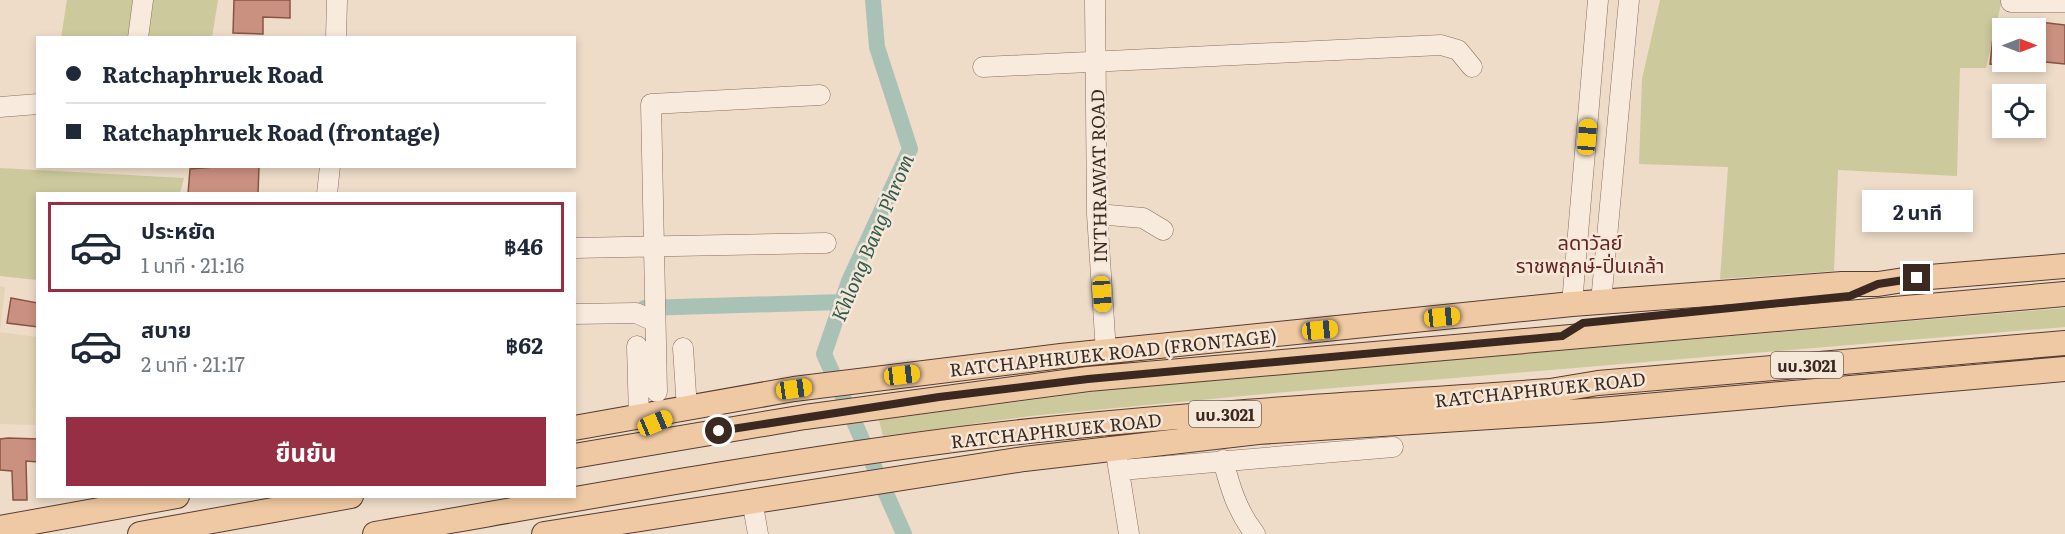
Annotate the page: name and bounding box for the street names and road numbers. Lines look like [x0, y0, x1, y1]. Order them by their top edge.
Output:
street label: INTHRAWAT ROAD [1083, 89, 1113, 263]
street label: RATCHAPHRUEK ROAD (FRONTAGE) [948, 321, 1278, 383]
road number: นบ.3021 [1771, 352, 1843, 378]
street label: RATCHAPHRUEK ROAD [1433, 365, 1647, 413]
road number: นบ.3021 [1189, 401, 1261, 427]
street label: RATCHAPHRUEK ROAD [949, 406, 1163, 454]

